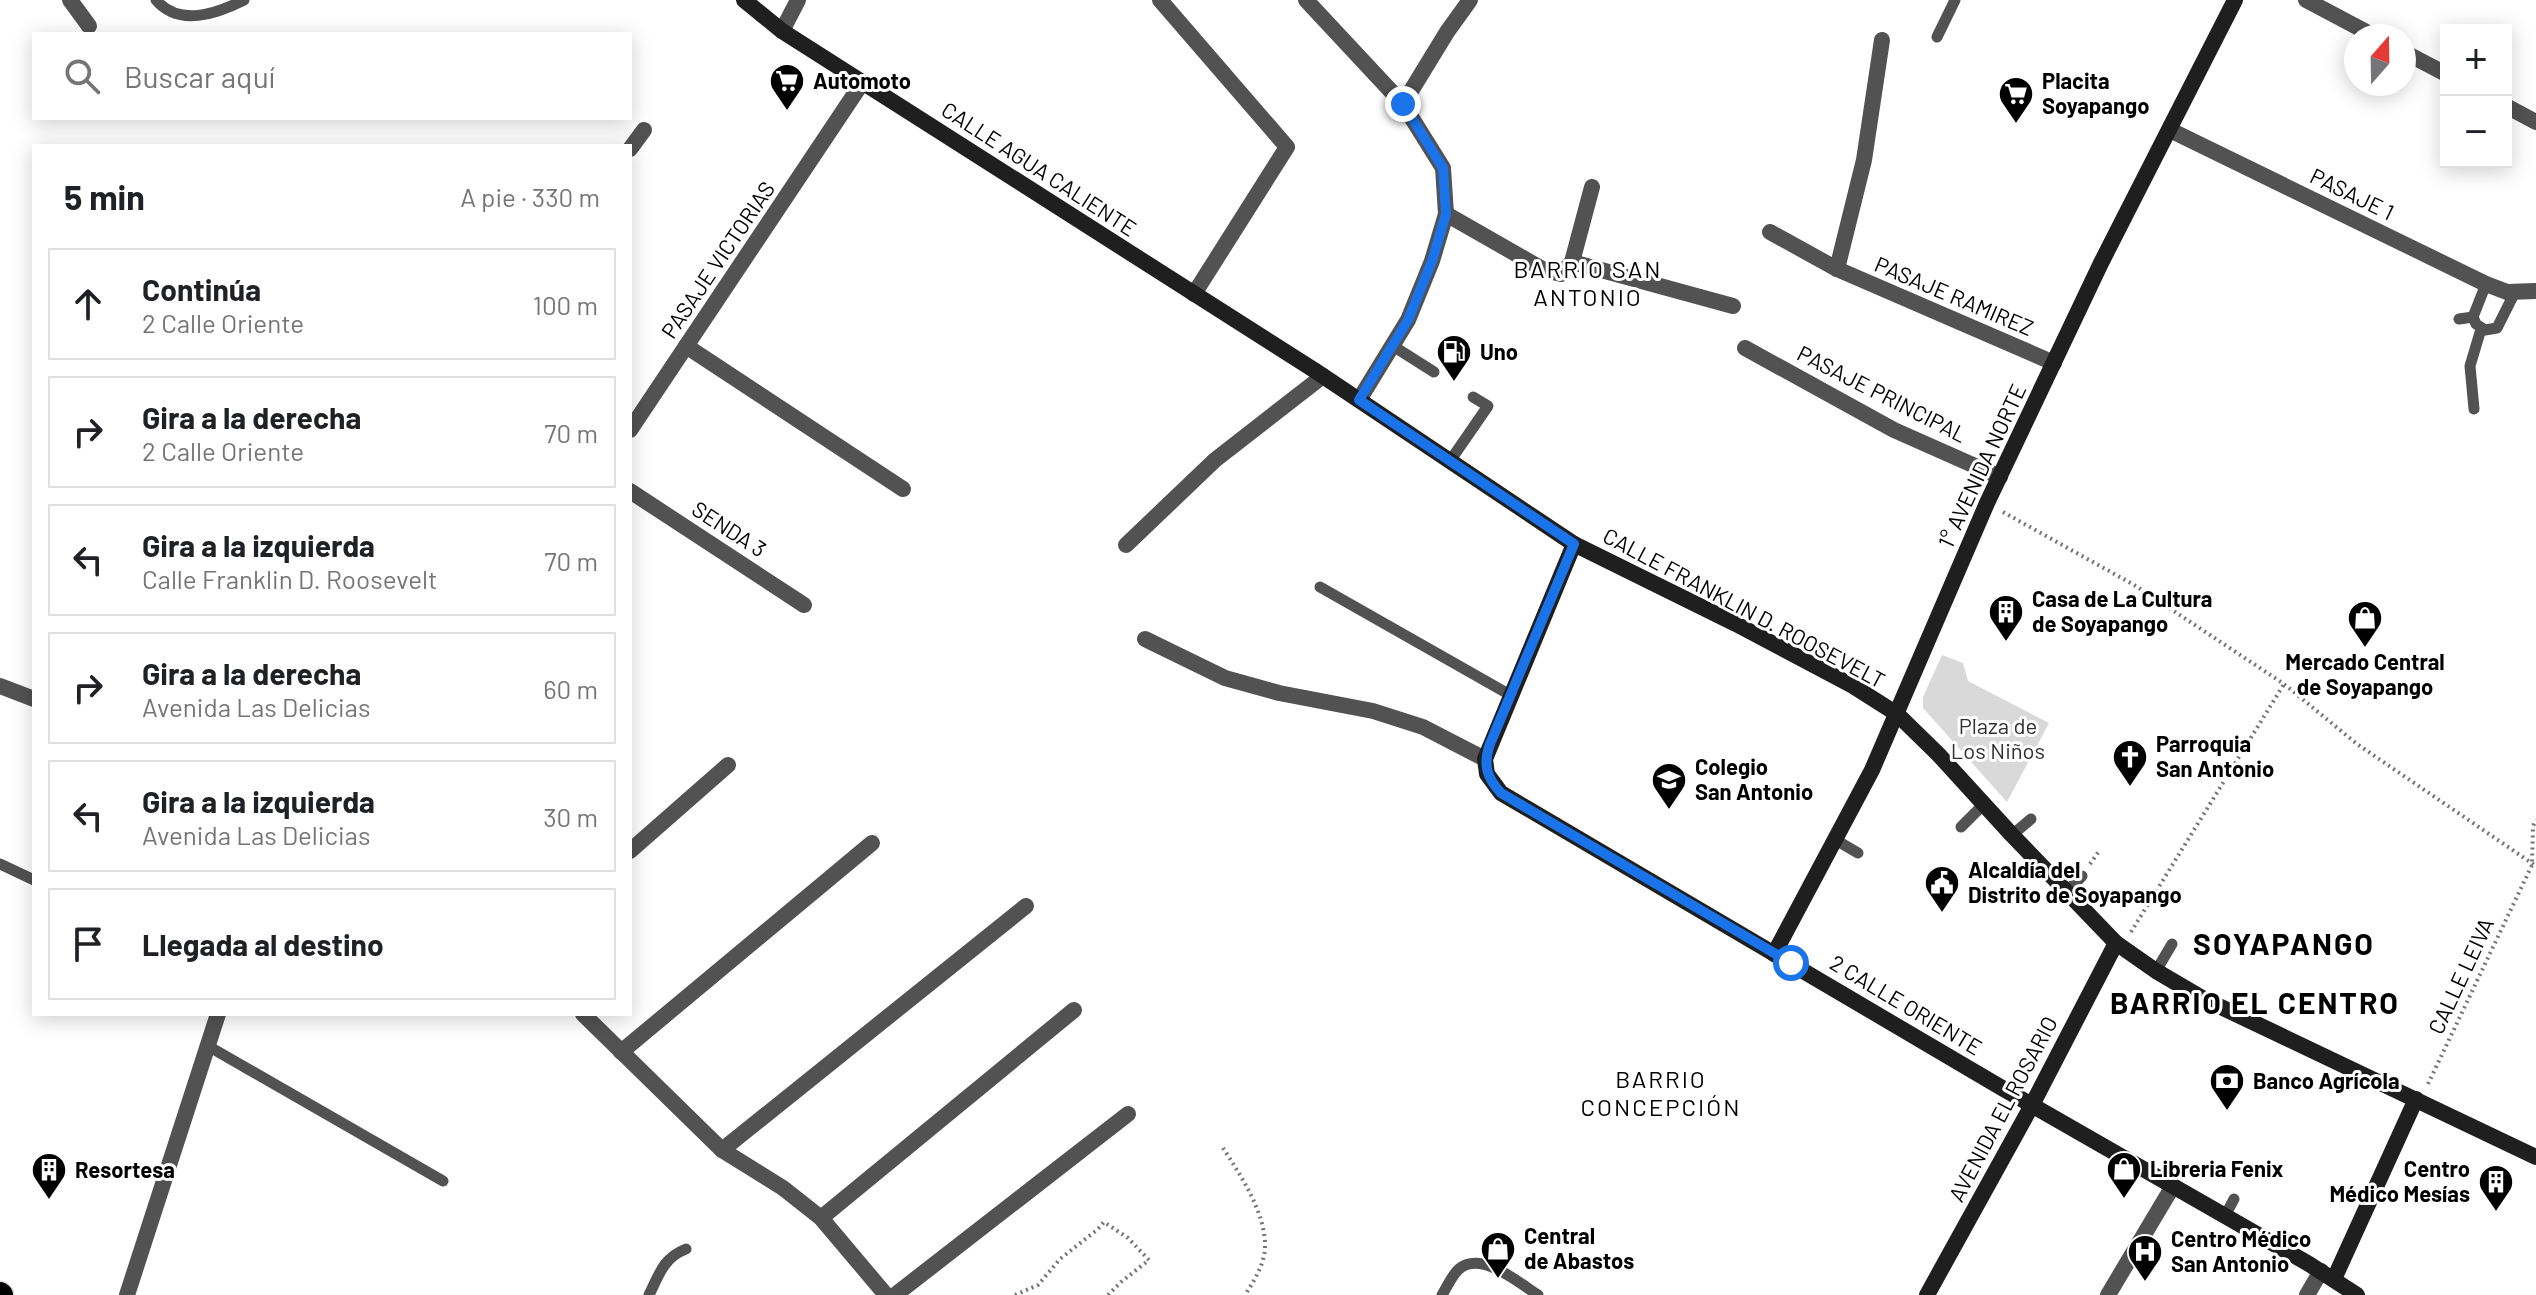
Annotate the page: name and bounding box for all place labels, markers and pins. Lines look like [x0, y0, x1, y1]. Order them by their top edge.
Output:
supermarket icon: Automoto [768, 62, 806, 112]
place label: Automoto [813, 67, 911, 93]
place label: Placita Soyapango [2042, 67, 2149, 118]
supermarket icon: Placita Soyapango [1997, 75, 2035, 125]
fuel station icon: Uno [1435, 333, 1473, 383]
place label: Uno [1480, 338, 1518, 364]
place label: Casa de La Cultura de Soyapango [2032, 585, 2212, 636]
building icon: Casa de La Cultura de Soyapango [1987, 593, 2025, 643]
shop icon: Mercado Central de Soyapango [2346, 599, 2384, 649]
place label: Mercado Central de Soyapango [2285, 648, 2445, 699]
place label: Parroquia San Antonio [2156, 730, 2274, 781]
church icon: Parroquia San Antonio [2111, 738, 2149, 788]
place label: Colegio San Antonio [1695, 753, 1813, 804]
school or university icon: Colegio San Antonio [1650, 761, 1688, 811]
place label: Alcaldía del Distrito de Soyapango [1968, 856, 2182, 907]
public building icon: Alcaldía del Distrito de Soyapango [1923, 864, 1961, 914]
bank icon: Banco Agrícola [2208, 1062, 2246, 1112]
place label: Banco Agrícola [2253, 1067, 2400, 1093]
shop icon: Libreria Fenix [2105, 1150, 2143, 1200]
building icon: Resortesa [30, 1151, 68, 1201]
place label: Libreria Fenix [2150, 1155, 2284, 1181]
place label: Centro Médico Mesías [2329, 1155, 2470, 1206]
place label: Resortesa [75, 1156, 175, 1182]
building icon: Centro Médico Mesías [2477, 1163, 2515, 1213]
place label: Central de Abastos [1524, 1222, 1634, 1273]
place label: Centro Médico San Antonio [2171, 1225, 2311, 1276]
shop icon: Central de Abastos [1479, 1230, 1517, 1280]
hospital icon: Centro Médico San Antonio [2126, 1233, 2164, 1283]

